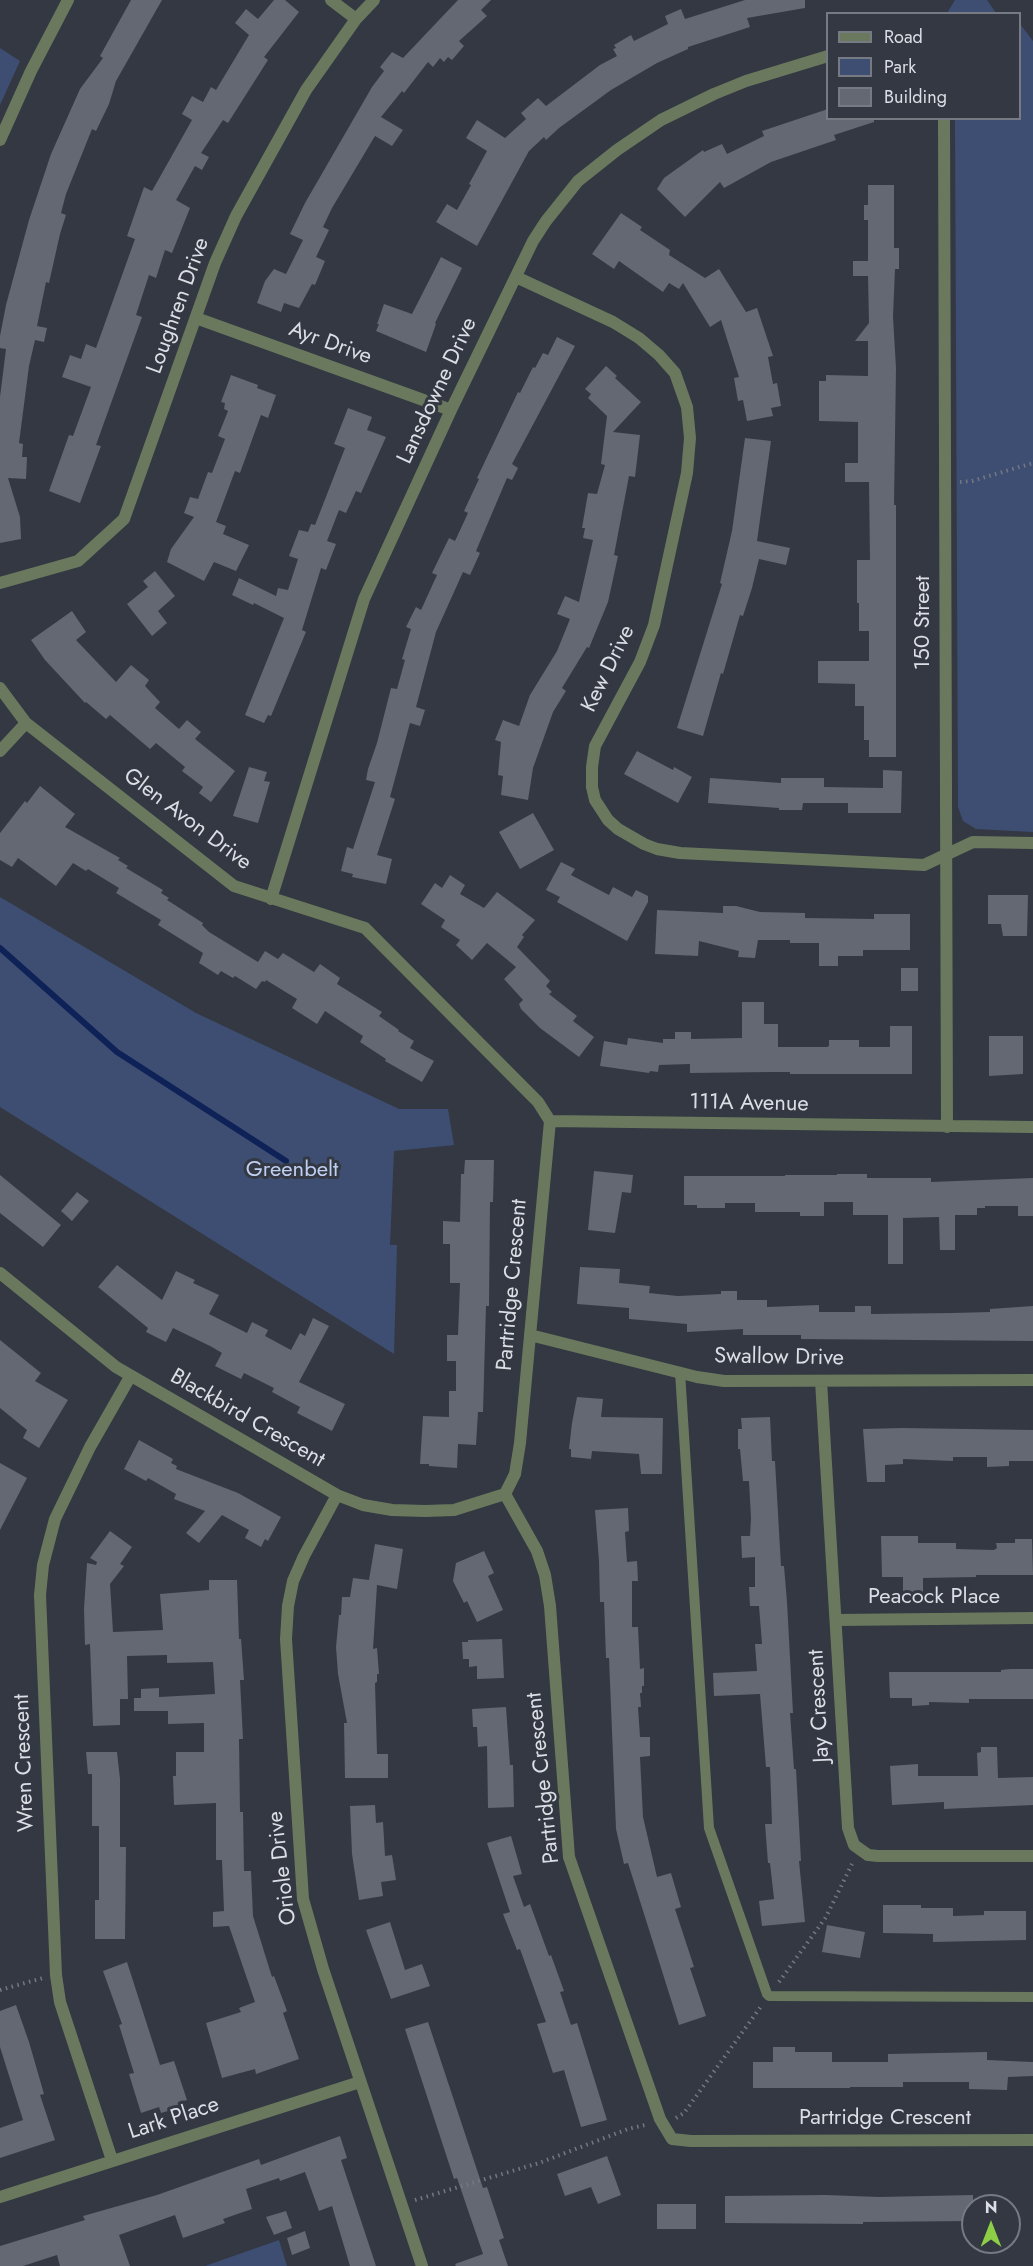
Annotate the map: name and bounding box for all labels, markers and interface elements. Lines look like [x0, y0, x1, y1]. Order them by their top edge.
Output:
legend [826, 12, 1021, 120]
text: Road [884, 24, 923, 50]
text: Park [884, 54, 916, 80]
text: Building [884, 84, 947, 110]
street label: Loughren Drive [142, 234, 216, 378]
street label: Lansdowne Drive [393, 314, 483, 468]
street label: Ayr Drive [285, 317, 375, 371]
street label: 150 Street [911, 576, 937, 670]
street label: Kew Drive [577, 621, 641, 717]
street label: Glen Avon Drive [118, 763, 256, 877]
street label: 111A Avenue [689, 1090, 809, 1118]
park label: Greenbelt [246, 1158, 338, 1184]
street label: Partridge Crescent [492, 1198, 534, 1372]
street label: Swallow Drive [714, 1344, 844, 1372]
street label: Blackbird Crescent [165, 1364, 329, 1474]
street label: Peacock Place [868, 1585, 1000, 1611]
street label: Jay Crescent [804, 1649, 836, 1763]
street label: Partridge Crescent [522, 1691, 566, 1865]
street label: Wren Crescent [9, 1694, 41, 1832]
street label: Oriole Drive [263, 1810, 303, 1926]
street label: Lark Place [125, 2092, 223, 2146]
street label: Partridge Crescent [799, 2106, 971, 2132]
north arrow [961, 2194, 1021, 2254]
text: N [985, 2196, 997, 2219]

